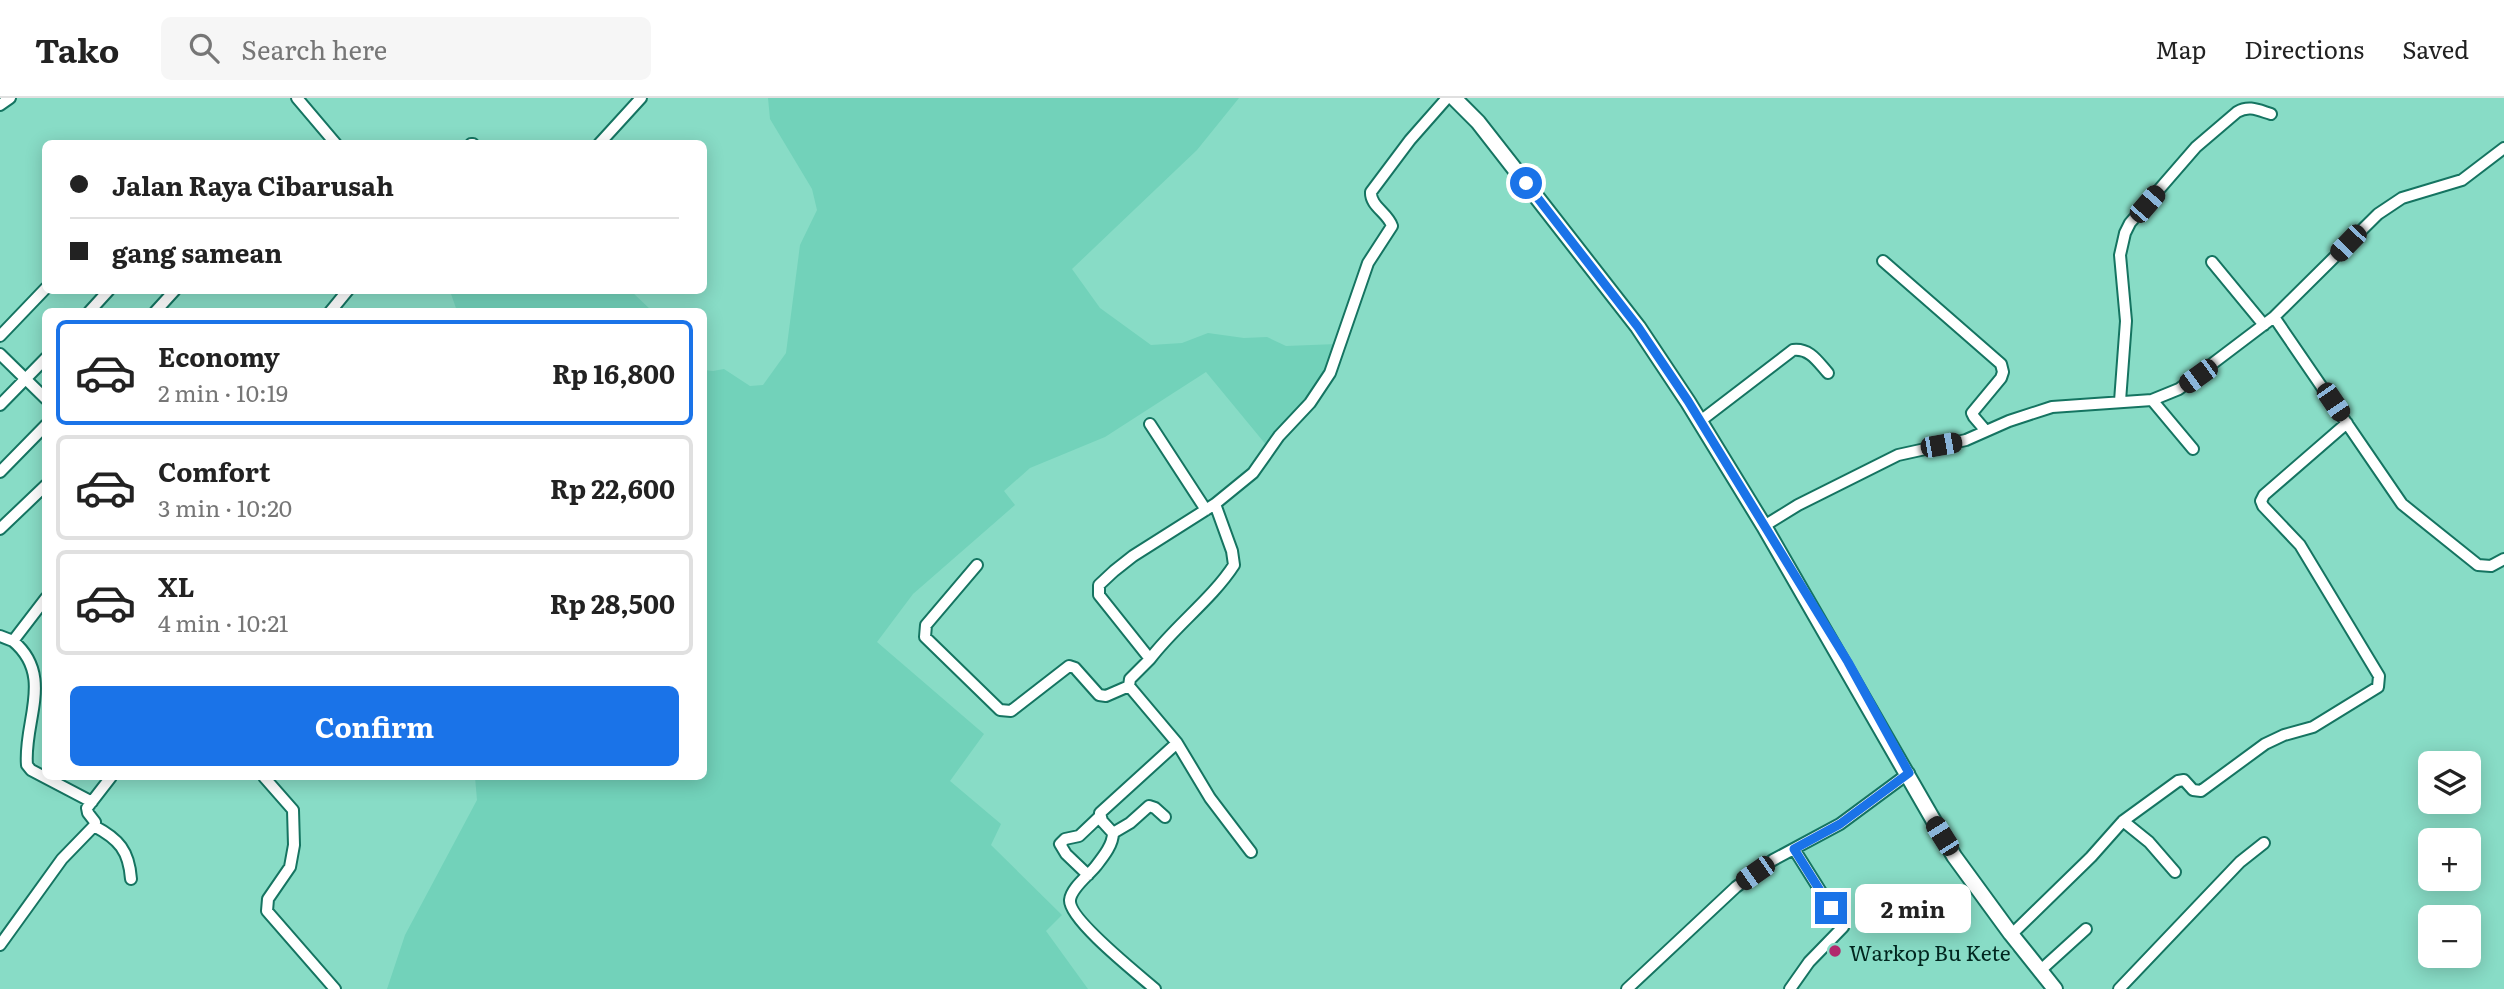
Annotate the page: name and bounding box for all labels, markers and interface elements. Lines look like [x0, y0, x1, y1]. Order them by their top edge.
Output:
search box [161, 17, 651, 80]
text: Tako [35, 24, 119, 73]
icon: search [185, 29, 223, 67]
text: Search here [241, 29, 387, 68]
text: Map [2155, 31, 2206, 66]
text: Directions [2244, 31, 2364, 66]
text: Saved [2402, 31, 2469, 66]
text: Jalan Raya Cibarusah [112, 165, 394, 204]
route start [1510, 167, 1542, 199]
car [2126, 181, 2169, 227]
car [2326, 221, 2371, 265]
text: gang samean [112, 232, 282, 271]
text: Economy [158, 336, 280, 375]
icon: car [74, 341, 137, 404]
text: Rp 16,800 [552, 353, 675, 392]
car [2175, 355, 2222, 397]
text: 2 min · 10:19 [158, 375, 288, 409]
car [2313, 379, 2354, 425]
car [1919, 431, 1964, 459]
text: Comfort [158, 451, 270, 490]
icon: car [74, 456, 137, 519]
text: Rp 22,600 [550, 468, 675, 507]
text: 3 min · 10:20 [158, 490, 292, 524]
text: XL [158, 566, 195, 605]
icon: car [74, 571, 137, 634]
text: Rp 28,500 [550, 583, 675, 622]
text: 4 min · 10:21 [158, 605, 288, 639]
button: Confirm [70, 686, 679, 766]
map controls [2418, 751, 2481, 968]
button: layers [2418, 751, 2481, 814]
car [1922, 813, 1963, 859]
button: + [2418, 828, 2481, 891]
car [1732, 852, 1779, 894]
callout: 2 min [1856, 884, 1971, 932]
text: 2 min [1881, 891, 1945, 925]
route end [1815, 892, 1847, 924]
button: − [2418, 905, 2481, 968]
place label: Warkop Bu Kete [1849, 936, 2011, 967]
marker: Warkop Bu Kete [1827, 943, 1843, 959]

